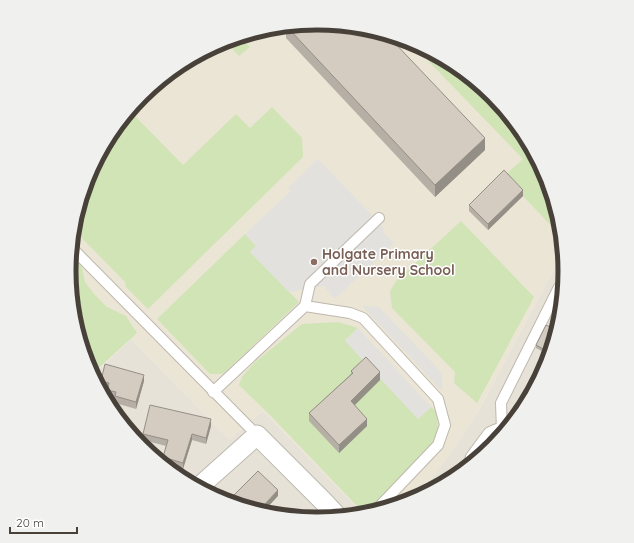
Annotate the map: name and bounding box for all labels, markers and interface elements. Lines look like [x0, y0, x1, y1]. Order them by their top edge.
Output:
place label: Holgate Primary and Nursery School [322, 245, 455, 279]
marker: Holgate Primary and Nursery School [309, 257, 319, 267]
scale bar [10, 509, 77, 535]
text: 20 m [16, 515, 44, 530]

